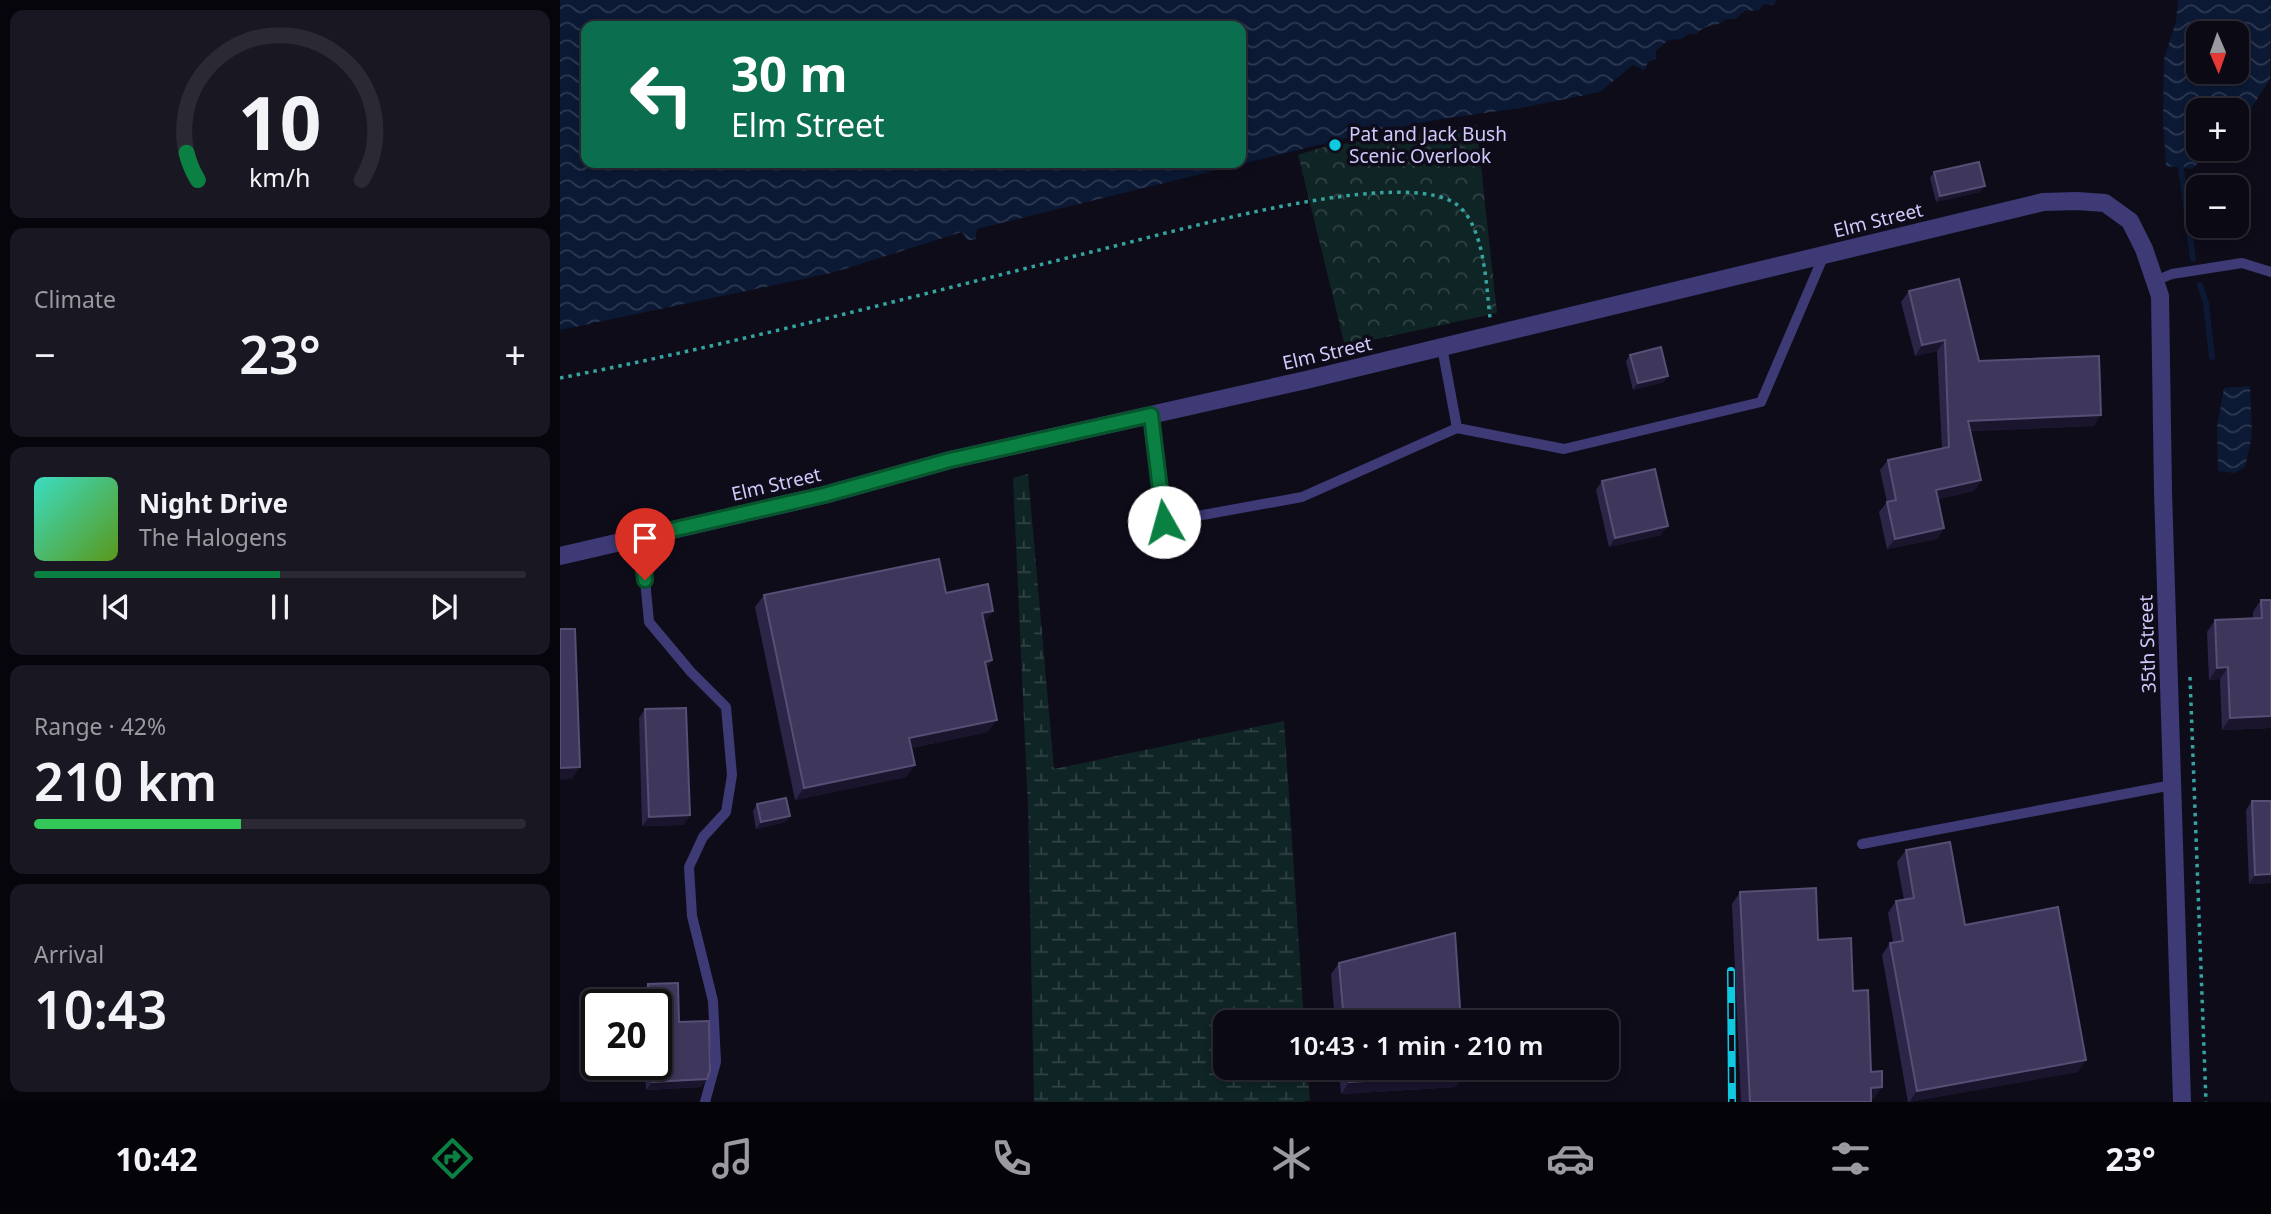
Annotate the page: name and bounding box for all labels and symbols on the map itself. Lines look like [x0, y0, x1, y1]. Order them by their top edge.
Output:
north arrow [2186, 21, 2249, 84]
place label: Pat and Jack Bush Scenic Overlook [1349, 121, 1507, 169]
marker: Pat and Jack Bush Scenic Overlook [1327, 137, 1343, 153]
street label: Elm Street [1831, 196, 1926, 244]
street label: Elm Street [1280, 330, 1374, 376]
street label: Elm Street [729, 461, 823, 507]
position arrow [1127, 485, 1201, 559]
pin [615, 508, 675, 580]
street label: 35th Street [2132, 594, 2162, 694]
speed limit sign: 20 [581, 989, 672, 1080]

